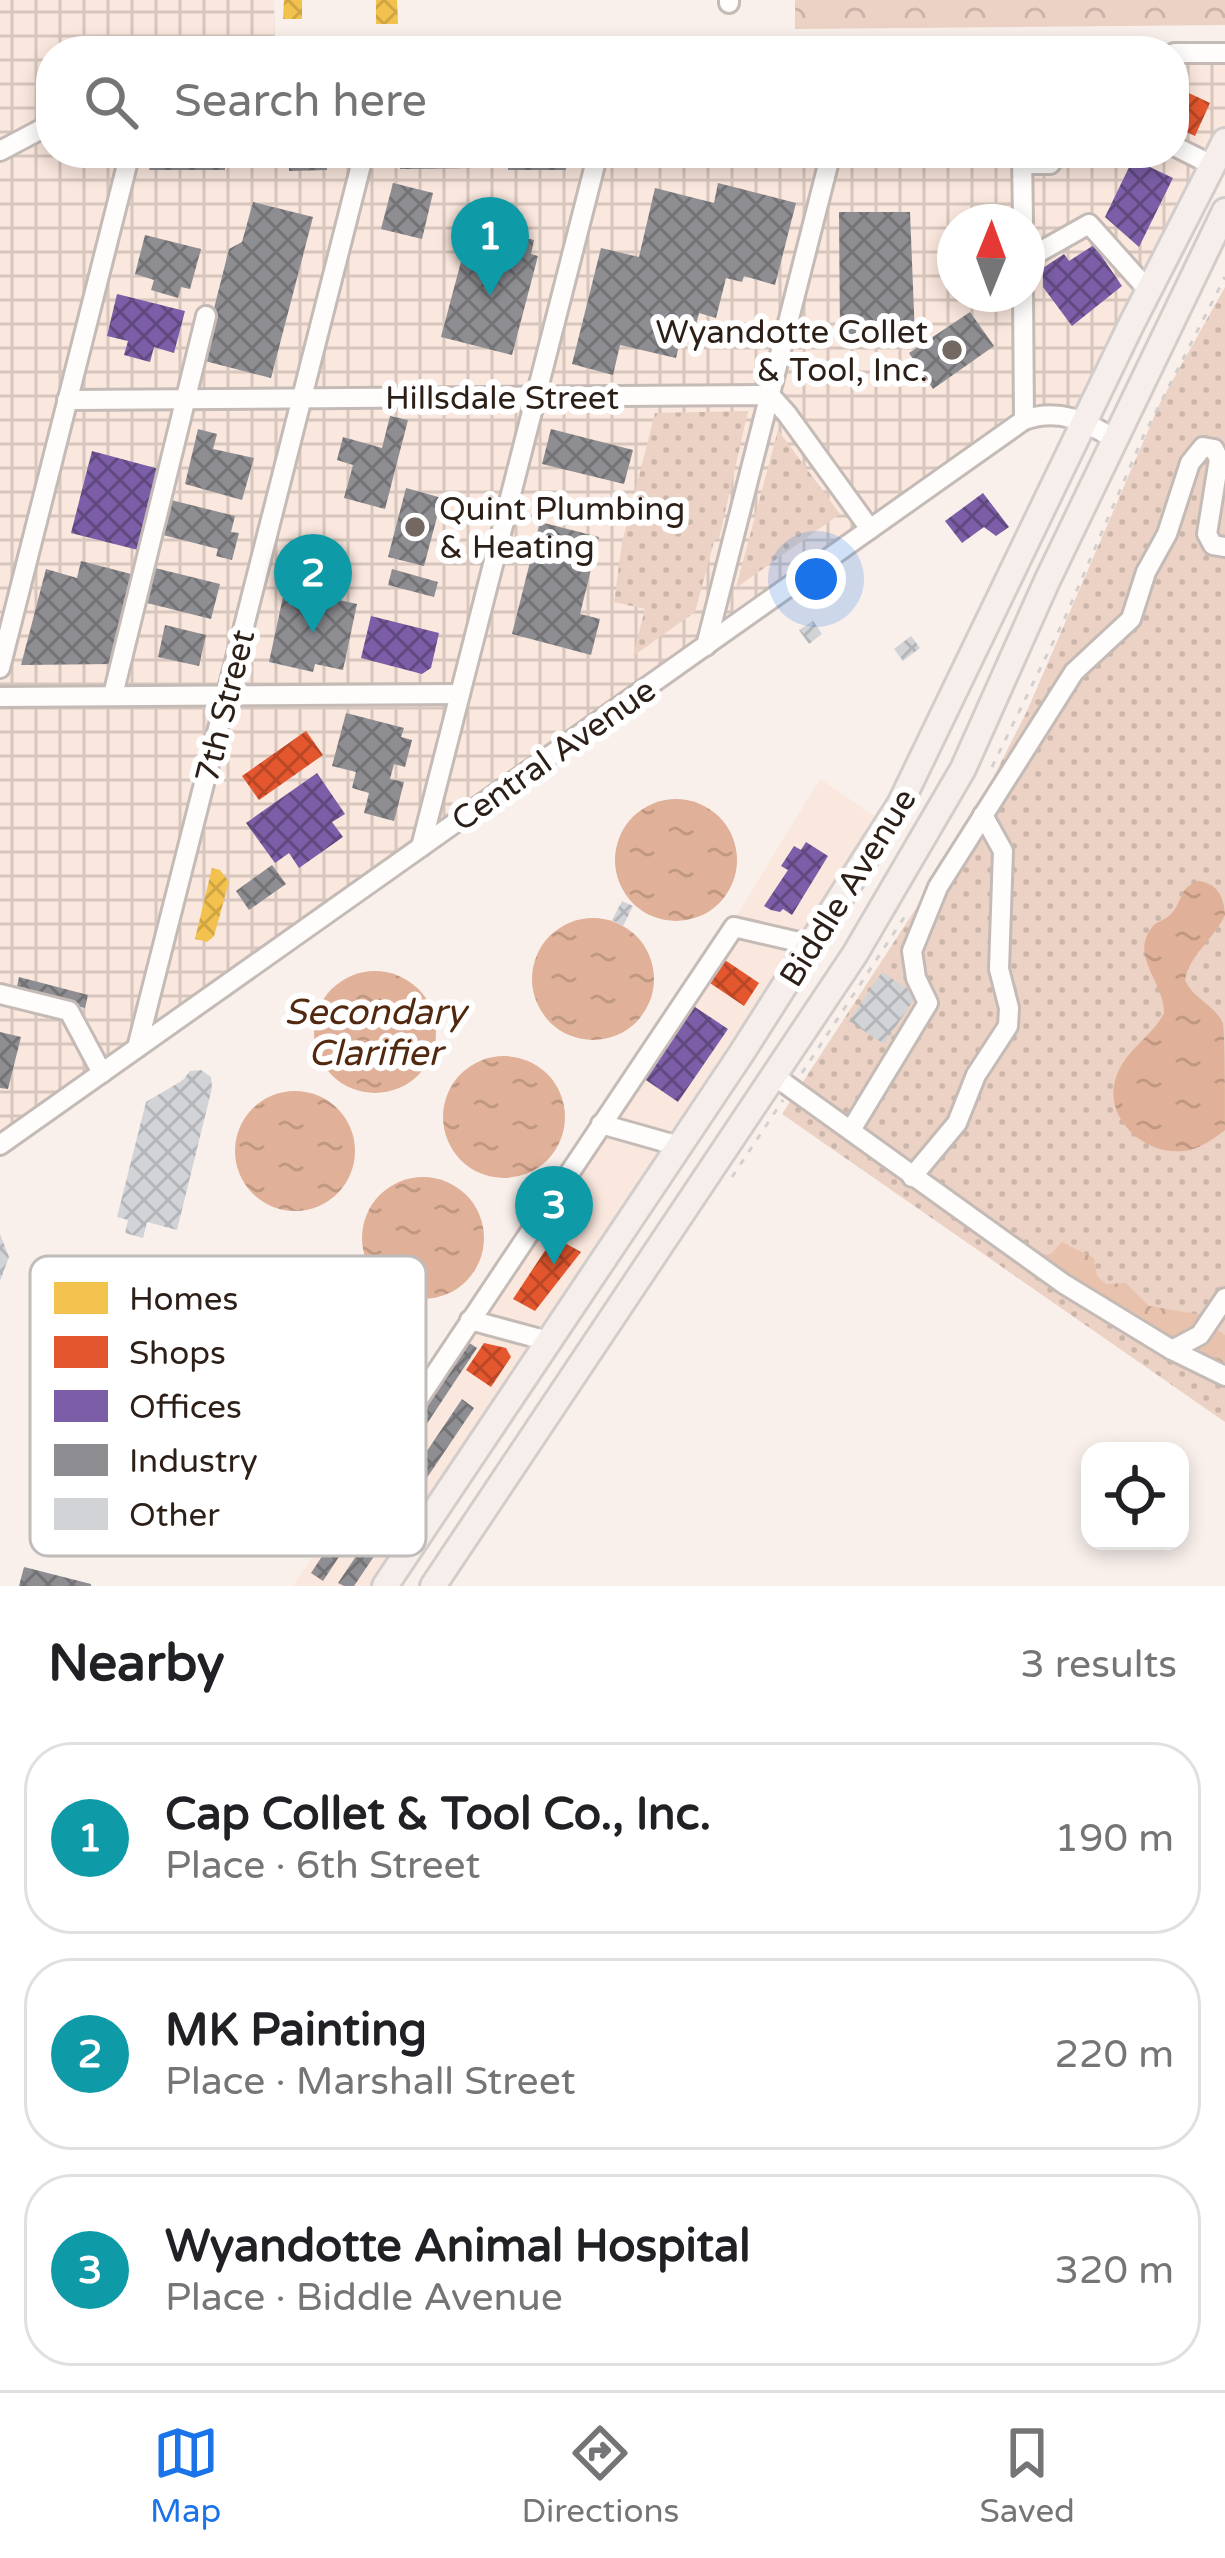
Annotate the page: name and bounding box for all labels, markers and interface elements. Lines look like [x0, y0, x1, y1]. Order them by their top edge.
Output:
search box [36, 36, 1189, 168]
icon: search [78, 69, 144, 135]
text: Search here [174, 75, 427, 129]
pin: 1 [451, 197, 529, 296]
north arrow [937, 204, 1045, 312]
place label: Wyandotte Collet & Tool, Inc. [656, 313, 928, 390]
marker: Wyandotte Collet & Tool, Inc. [939, 337, 965, 363]
street label: Hillsdale Street [385, 379, 619, 418]
place label: Quint Plumbing & Heating [439, 490, 685, 567]
marker: Quint Plumbing & Heating [402, 514, 428, 540]
pin: 2 [274, 534, 352, 633]
your location [786, 549, 846, 609]
street label: 7th Street [188, 626, 263, 787]
street label: Central Avenue [445, 671, 663, 840]
street label: Biddle Avenue [772, 782, 925, 994]
water label: Secondary Clarifier [284, 991, 469, 1075]
pin: 3 [515, 1166, 593, 1265]
legend [30, 1256, 426, 1556]
text: Homes [129, 1280, 238, 1319]
text: Shops [129, 1334, 226, 1373]
text: Offices [129, 1388, 242, 1427]
text: Industry [129, 1442, 258, 1481]
map controls [1081, 1442, 1189, 1550]
button: locate [1081, 1442, 1189, 1550]
text: Other [129, 1496, 220, 1535]
text: Nearby [48, 1633, 225, 1695]
text: 3 results [1020, 1641, 1177, 1688]
text: Cap Collet & Tool Co., Inc. [165, 1788, 711, 1842]
text: 1 [78, 1815, 102, 1862]
text: 190 m [1055, 1815, 1174, 1862]
text: Place · 6th Street [165, 1842, 480, 1889]
text: MK Painting [165, 2004, 427, 2058]
text: 2 [78, 2031, 102, 2078]
text: 220 m [1055, 2031, 1174, 2078]
text: Place · Marshall Street [165, 2058, 576, 2105]
text: Wyandotte Animal Hospital [165, 2220, 750, 2274]
text: 3 [78, 2247, 102, 2294]
text: 320 m [1055, 2247, 1174, 2294]
text: Place · Biddle Avenue [165, 2274, 563, 2321]
tab: Map [150, 2420, 221, 2531]
tab: Directions [521, 2420, 679, 2531]
tab: Saved [980, 2420, 1075, 2531]

